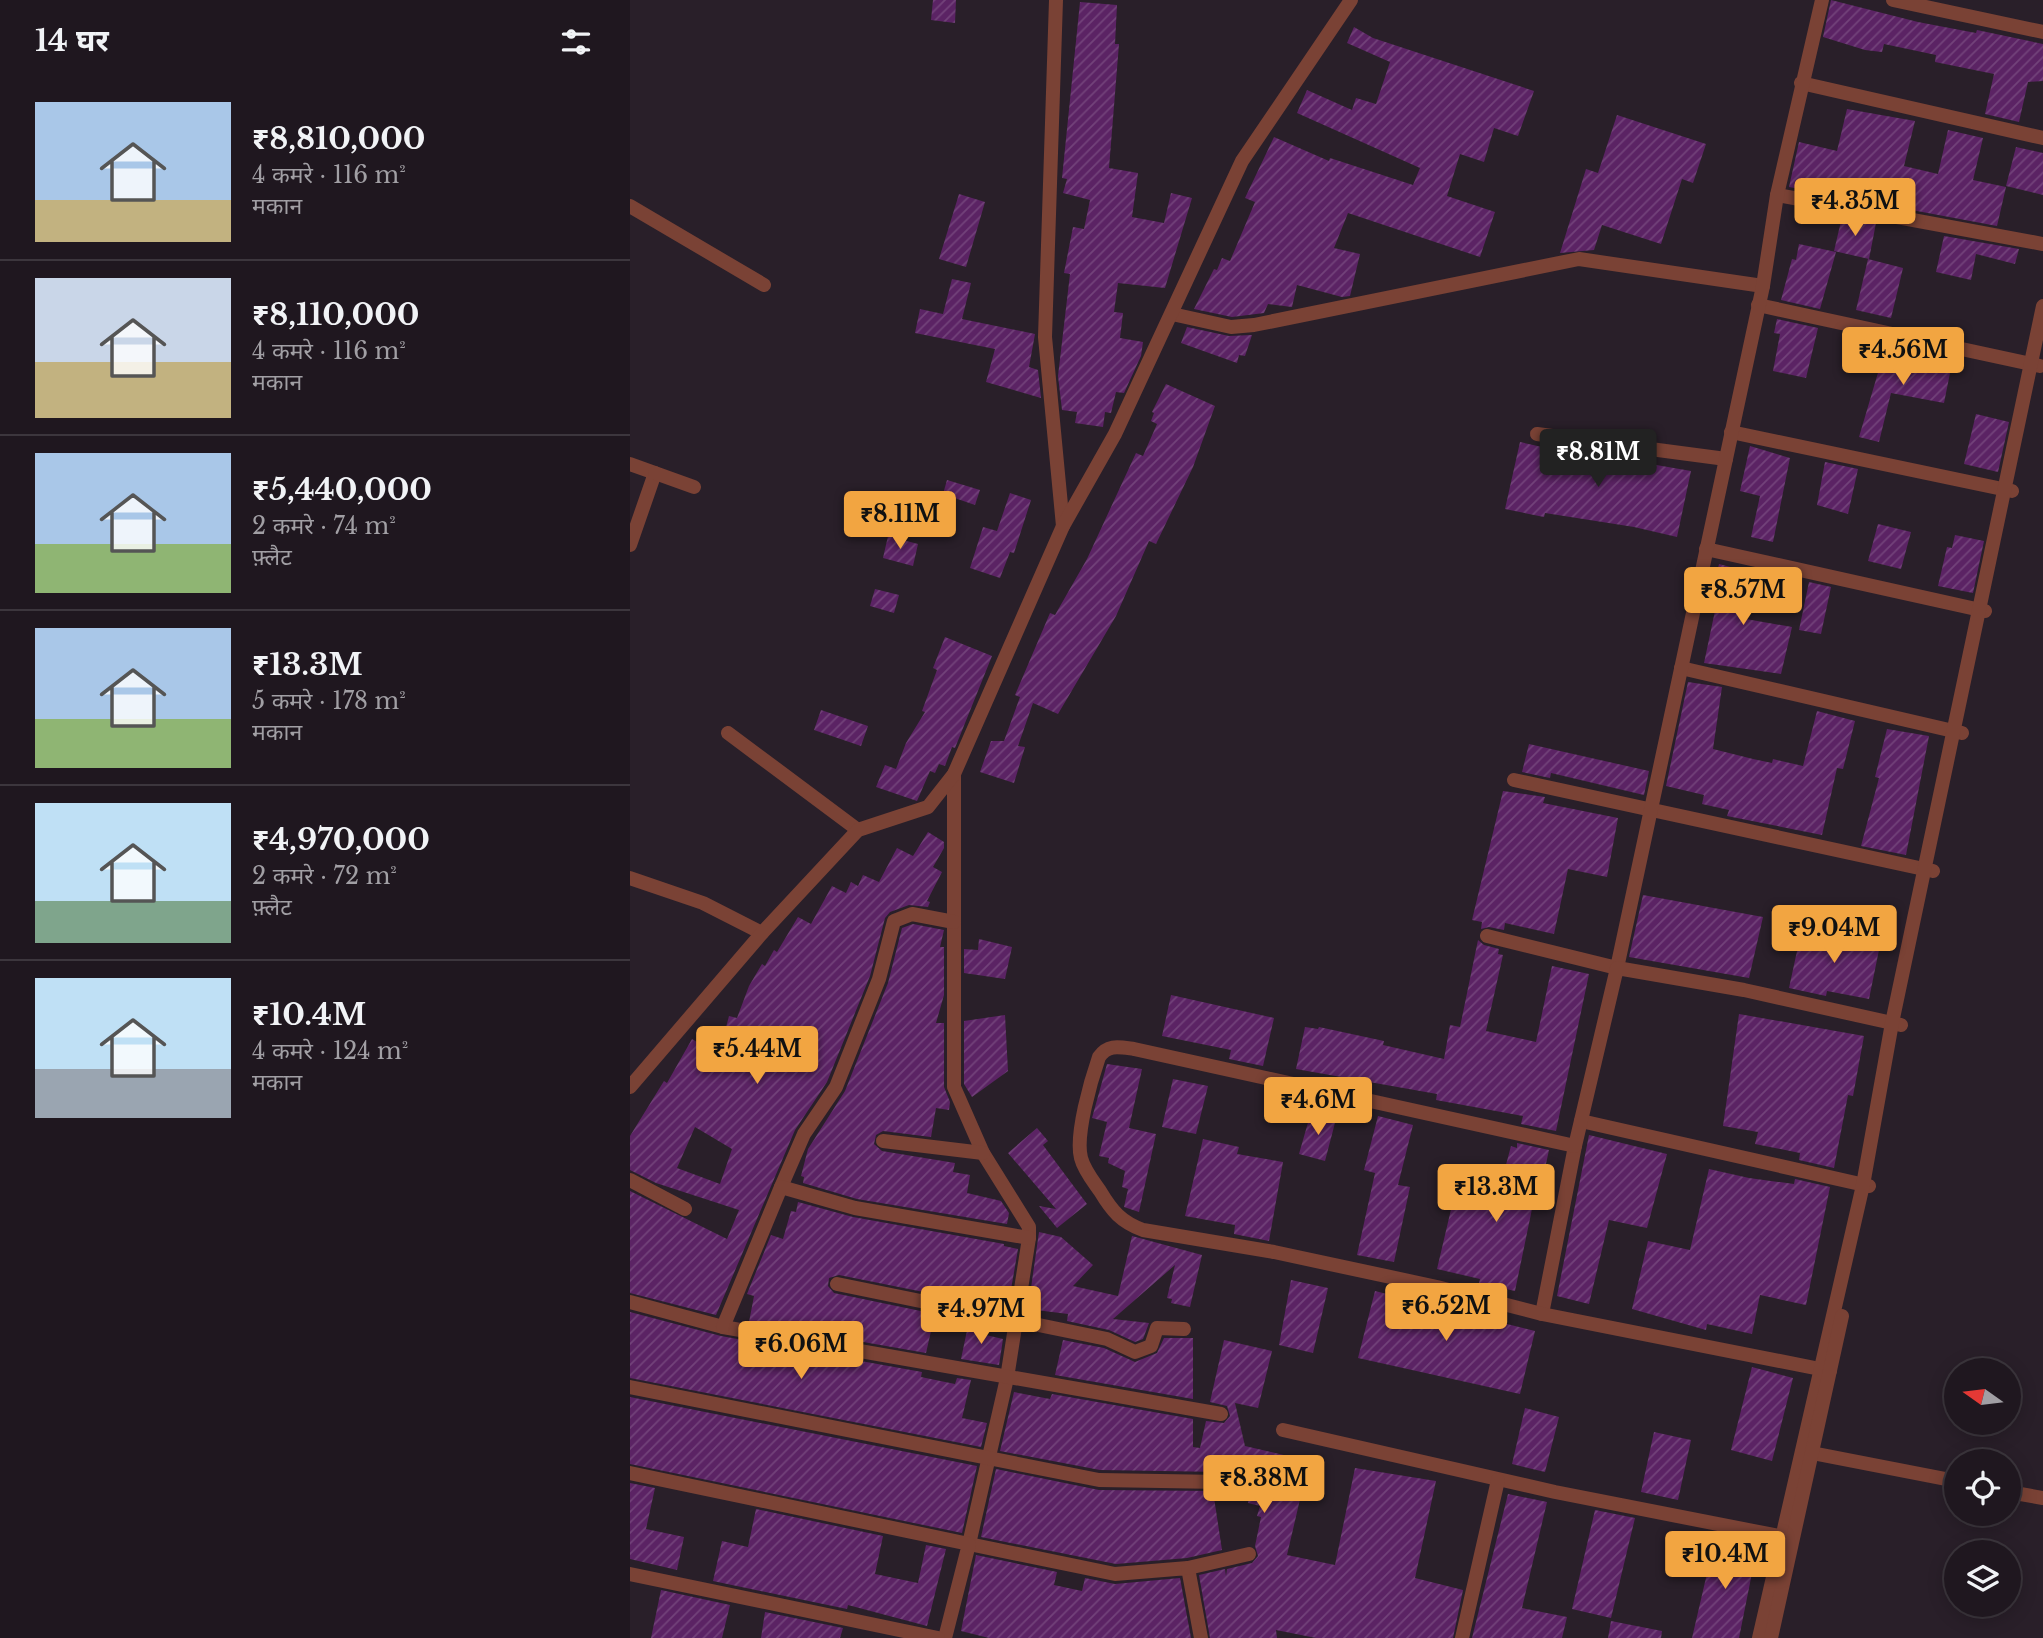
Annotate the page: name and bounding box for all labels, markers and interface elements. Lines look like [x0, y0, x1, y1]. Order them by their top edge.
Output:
text: 14 घर [35, 22, 109, 59]
icon: filters [557, 23, 595, 61]
text: ₹8,810,000 [252, 120, 425, 157]
icon: home [91, 130, 175, 214]
text: 4 कमरे · 116 m² [252, 161, 406, 189]
pin: ₹4.35M [1798, 178, 1912, 238]
text: ₹4.35M [1810, 187, 1900, 215]
text: मकान [252, 192, 302, 220]
text: ₹8,110,000 [252, 296, 420, 333]
icon: home [91, 306, 175, 390]
pin: ₹4.56M [1846, 328, 1960, 387]
text: ₹4.56M [1858, 336, 1948, 364]
text: 4 कमरे · 116 m² [252, 337, 406, 365]
text: मकान [252, 368, 302, 396]
pin: ₹8.81M [1541, 430, 1655, 489]
text: ₹8.81M [1556, 438, 1640, 466]
text: ₹5,440,000 [252, 471, 432, 508]
icon: home [91, 481, 175, 565]
pin: ₹8.11M [843, 491, 957, 551]
text: ₹8.11M [860, 500, 940, 528]
text: 2 कमरे · 74 m² [252, 512, 396, 540]
text: फ़्लैट [252, 543, 292, 571]
pin: ₹8.57M [1686, 568, 1800, 627]
text: ₹8.57M [1700, 576, 1786, 604]
text: ₹13.3M [252, 646, 363, 683]
icon: home [91, 656, 175, 740]
text: 5 कमरे · 178 m² [252, 687, 406, 715]
text: मकान [252, 718, 302, 746]
text: ₹4,970,000 [252, 821, 430, 858]
icon: home [91, 831, 175, 915]
text: 2 कमरे · 72 m² [252, 862, 397, 890]
text: फ़्लैट [252, 893, 292, 921]
pin: ₹9.04M [1777, 906, 1891, 965]
text: ₹9.04M [1788, 914, 1880, 942]
text: ₹10.4M [252, 996, 366, 1033]
icon: home [91, 1006, 175, 1090]
pin: ₹5.44M [700, 1026, 814, 1086]
text: ₹5.44M [712, 1035, 802, 1063]
text: 4 कमरे · 124 m² [252, 1037, 408, 1065]
text: मकान [252, 1068, 302, 1096]
pin: ₹4.6M [1269, 1078, 1367, 1137]
text: ₹4.6M [1280, 1086, 1356, 1114]
pin: ₹13.3M [1439, 1164, 1553, 1224]
text: ₹13.3M [1454, 1173, 1538, 1201]
pin: ₹6.52M [1389, 1284, 1503, 1343]
pin: ₹4.97M [924, 1286, 1038, 1346]
text: ₹6.52M [1401, 1292, 1491, 1320]
text: ₹4.97M [937, 1295, 1025, 1323]
pin: ₹6.06M [744, 1322, 858, 1381]
text: ₹6.06M [754, 1330, 848, 1358]
north arrow [1944, 1358, 2021, 1435]
map controls [1944, 1358, 2021, 1617]
button: locate [1944, 1449, 2021, 1526]
pin: ₹8.38M [1207, 1456, 1321, 1515]
text: ₹8.38M [1219, 1464, 1309, 1492]
pin: ₹10.4M [1668, 1532, 1782, 1591]
text: ₹10.4M [1681, 1540, 1769, 1568]
button: layers [1944, 1540, 2021, 1617]

